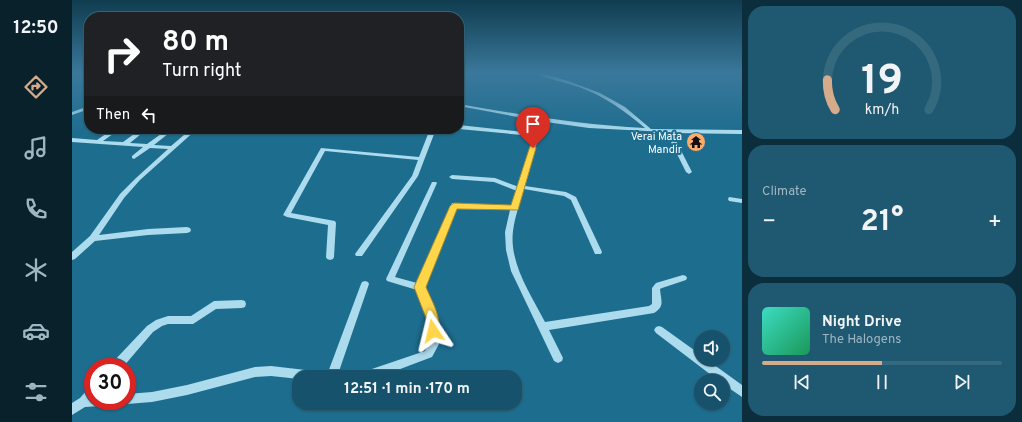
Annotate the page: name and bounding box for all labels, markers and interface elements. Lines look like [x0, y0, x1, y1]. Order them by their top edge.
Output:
text: 12:50 [13, 17, 59, 40]
text: 80 m [162, 25, 229, 61]
icon: right [96, 28, 148, 80]
text: 19 [861, 56, 903, 109]
text: Turn right [162, 60, 242, 83]
icon: directions [22, 73, 50, 101]
text: km/h [865, 101, 899, 119]
icon: left [138, 104, 160, 126]
text: Then [96, 106, 130, 125]
pin [516, 107, 550, 148]
icon: arrive [522, 113, 544, 135]
place label: Verai Mata Mandir [631, 130, 683, 157]
temple icon: Verai Mata Mandir [685, 131, 707, 153]
icon: music [22, 134, 50, 162]
text: Climate [762, 184, 807, 200]
icon: phone [22, 195, 50, 223]
text: 21° [861, 204, 903, 241]
text: − [762, 209, 776, 236]
text: + [988, 209, 1002, 236]
icon: climate [22, 256, 50, 284]
position arrow [412, 310, 454, 352]
text: Night Drive [822, 313, 902, 332]
icon: car [22, 317, 50, 345]
map controls [694, 330, 730, 410]
button: sound [694, 330, 730, 366]
text: The Halogens [822, 332, 901, 348]
speed limit sign: 30 [84, 358, 136, 410]
icon: previous [791, 371, 813, 393]
icon: pause [871, 371, 893, 393]
icon: next [951, 371, 973, 393]
button: search [694, 374, 730, 410]
icon: filters [22, 378, 50, 406]
text: 12:51 · 1 min · 170 m [344, 380, 470, 399]

